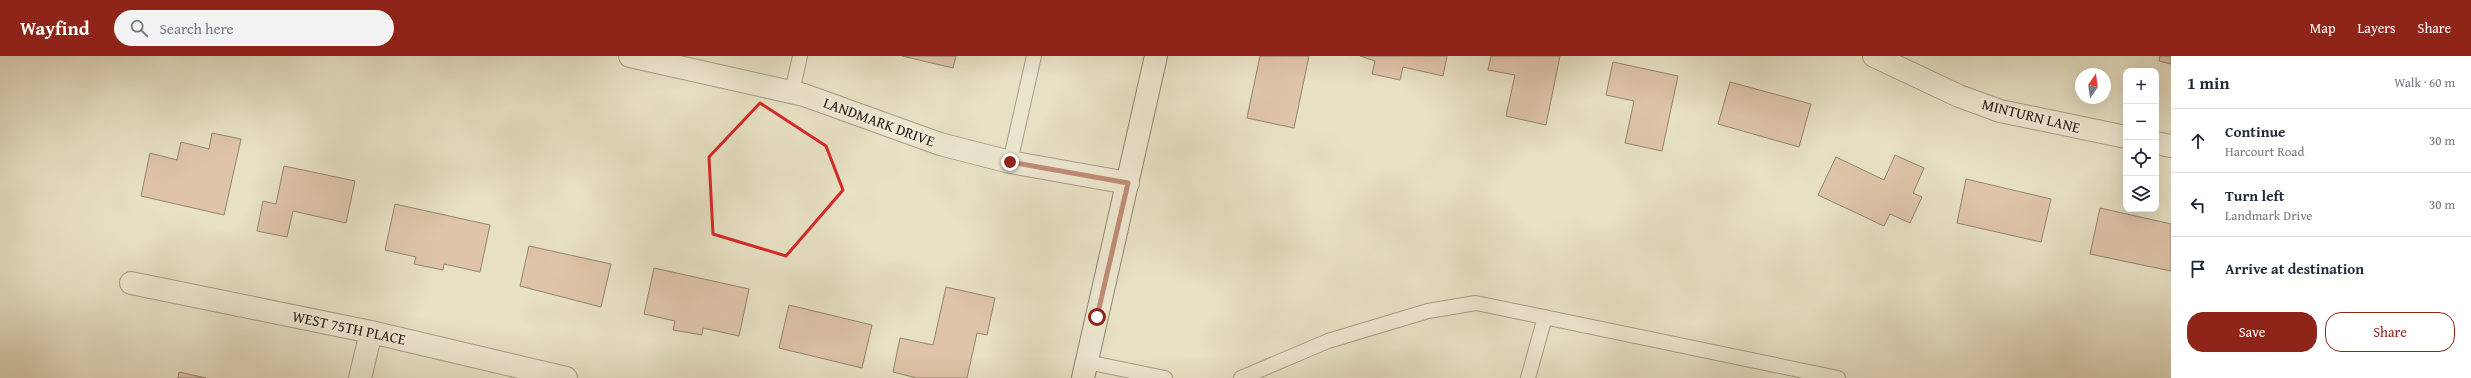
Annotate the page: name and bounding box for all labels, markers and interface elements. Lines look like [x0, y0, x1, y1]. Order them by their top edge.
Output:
search box [114, 10, 394, 46]
text: Wayfind [20, 14, 90, 42]
icon: search [128, 17, 150, 39]
text: Search here [160, 18, 234, 39]
text: Map [2310, 18, 2336, 38]
text: Layers [2358, 18, 2396, 38]
text: Share [2418, 18, 2451, 38]
north arrow [2075, 68, 2111, 104]
map controls [2123, 68, 2159, 212]
button: + [2123, 68, 2159, 104]
text: 1 min [2187, 70, 2229, 95]
text: Walk · 60 m [2394, 73, 2455, 92]
street label: LANDMARK DRIVE [820, 92, 938, 152]
street label: MINTURN LANE [1980, 93, 2083, 138]
button: − [2123, 104, 2159, 140]
text: Continue [2225, 121, 2286, 142]
icon: ahead [2187, 130, 2209, 152]
text: 30 m [2429, 131, 2455, 150]
button: locate [2123, 140, 2159, 176]
text: Harcourt Road [2225, 142, 2304, 161]
route end [1001, 153, 1019, 171]
button: layers [2123, 176, 2159, 212]
text: Turn left [2225, 185, 2284, 206]
icon: left [2187, 194, 2209, 216]
text: 30 m [2429, 195, 2455, 214]
text: Landmark Drive [2225, 206, 2312, 225]
icon: arrive [2187, 258, 2209, 280]
text: Arrive at destination [2225, 258, 2364, 279]
street label: WEST 75TH PLACE [290, 305, 408, 350]
route start [1088, 308, 1106, 326]
button: Save [2187, 312, 2317, 352]
button: Share [2325, 312, 2455, 352]

